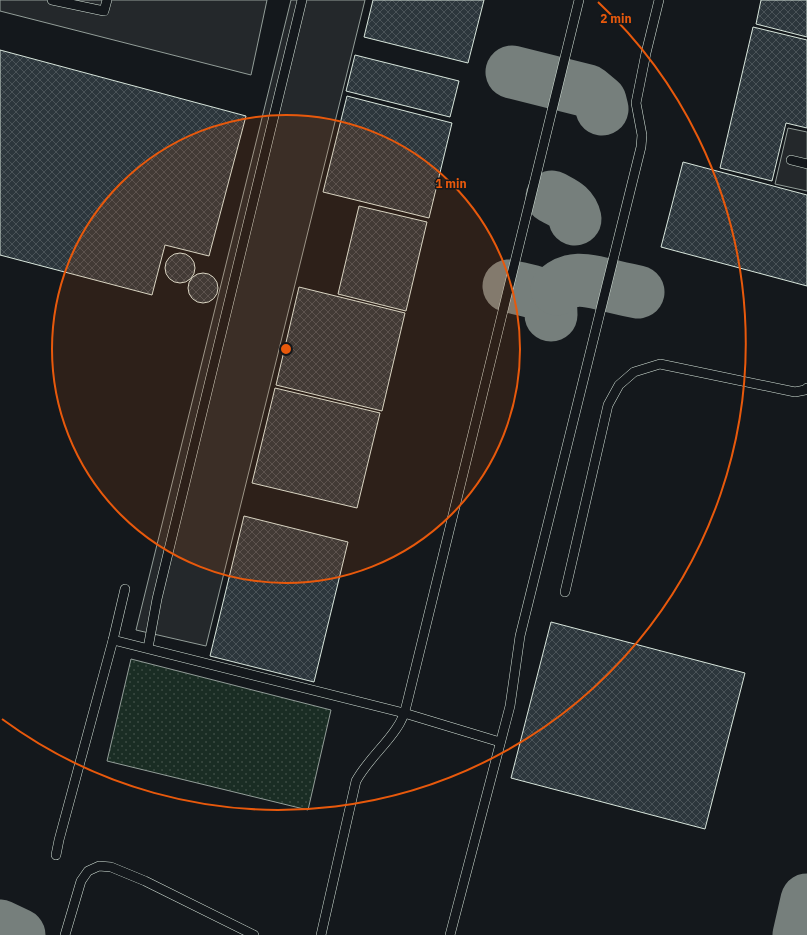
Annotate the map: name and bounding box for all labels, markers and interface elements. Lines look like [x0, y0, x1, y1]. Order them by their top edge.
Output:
text: 2 min [600, 11, 632, 26]
text: 1 min [435, 176, 467, 191]
centre of rings [279, 342, 293, 356]

